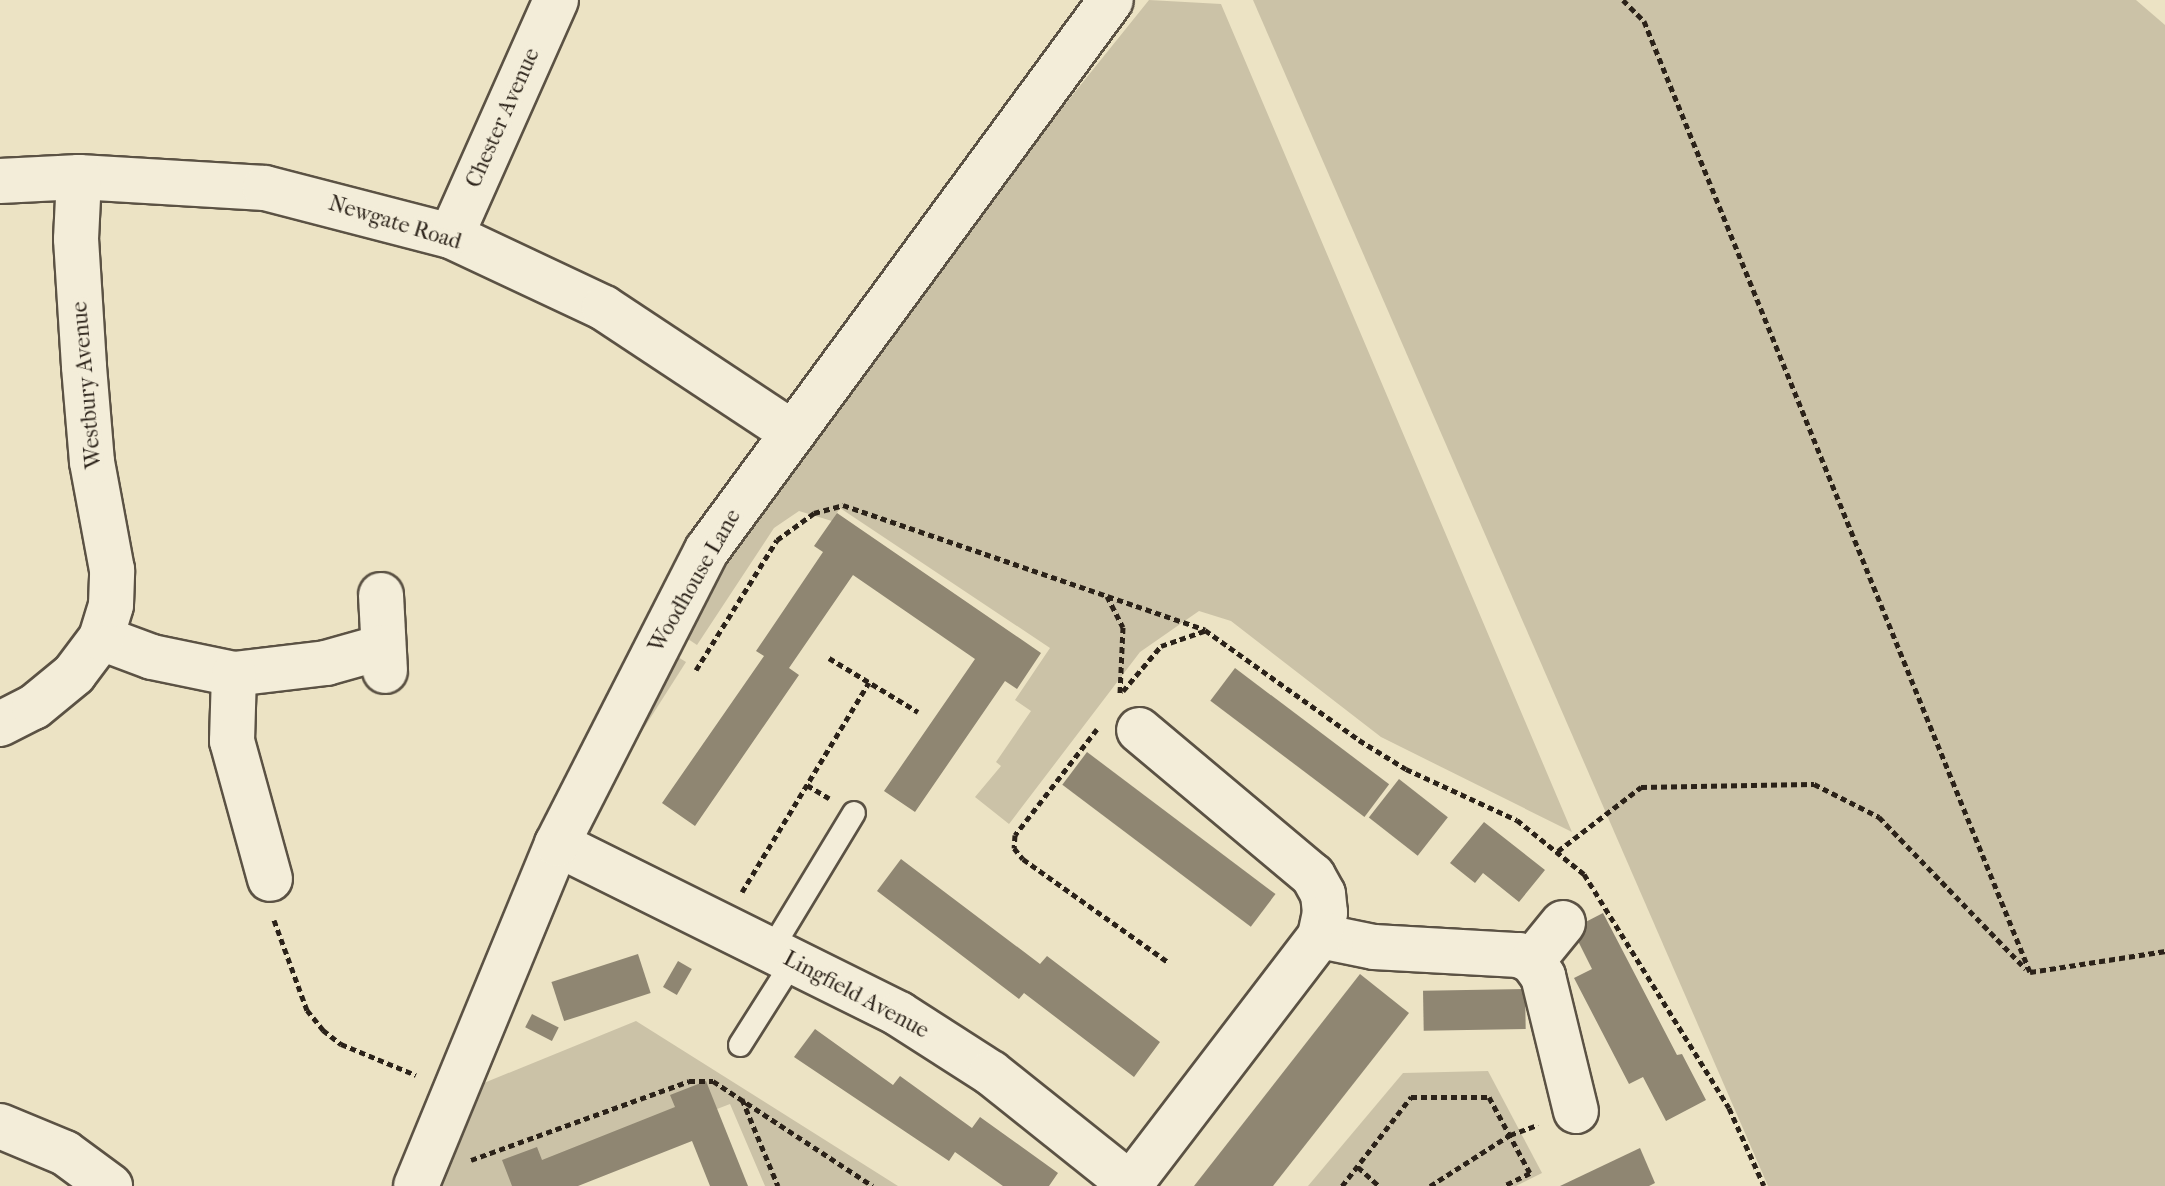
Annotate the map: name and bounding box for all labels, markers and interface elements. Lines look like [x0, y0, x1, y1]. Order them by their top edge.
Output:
street label: Chester Avenue [460, 44, 546, 192]
street label: Newgate Road [325, 190, 465, 256]
street label: Westbury Avenue [67, 300, 107, 470]
street label: Woodhouse Lane [643, 505, 747, 657]
street label: Lingfield Avenue [779, 946, 933, 1044]

